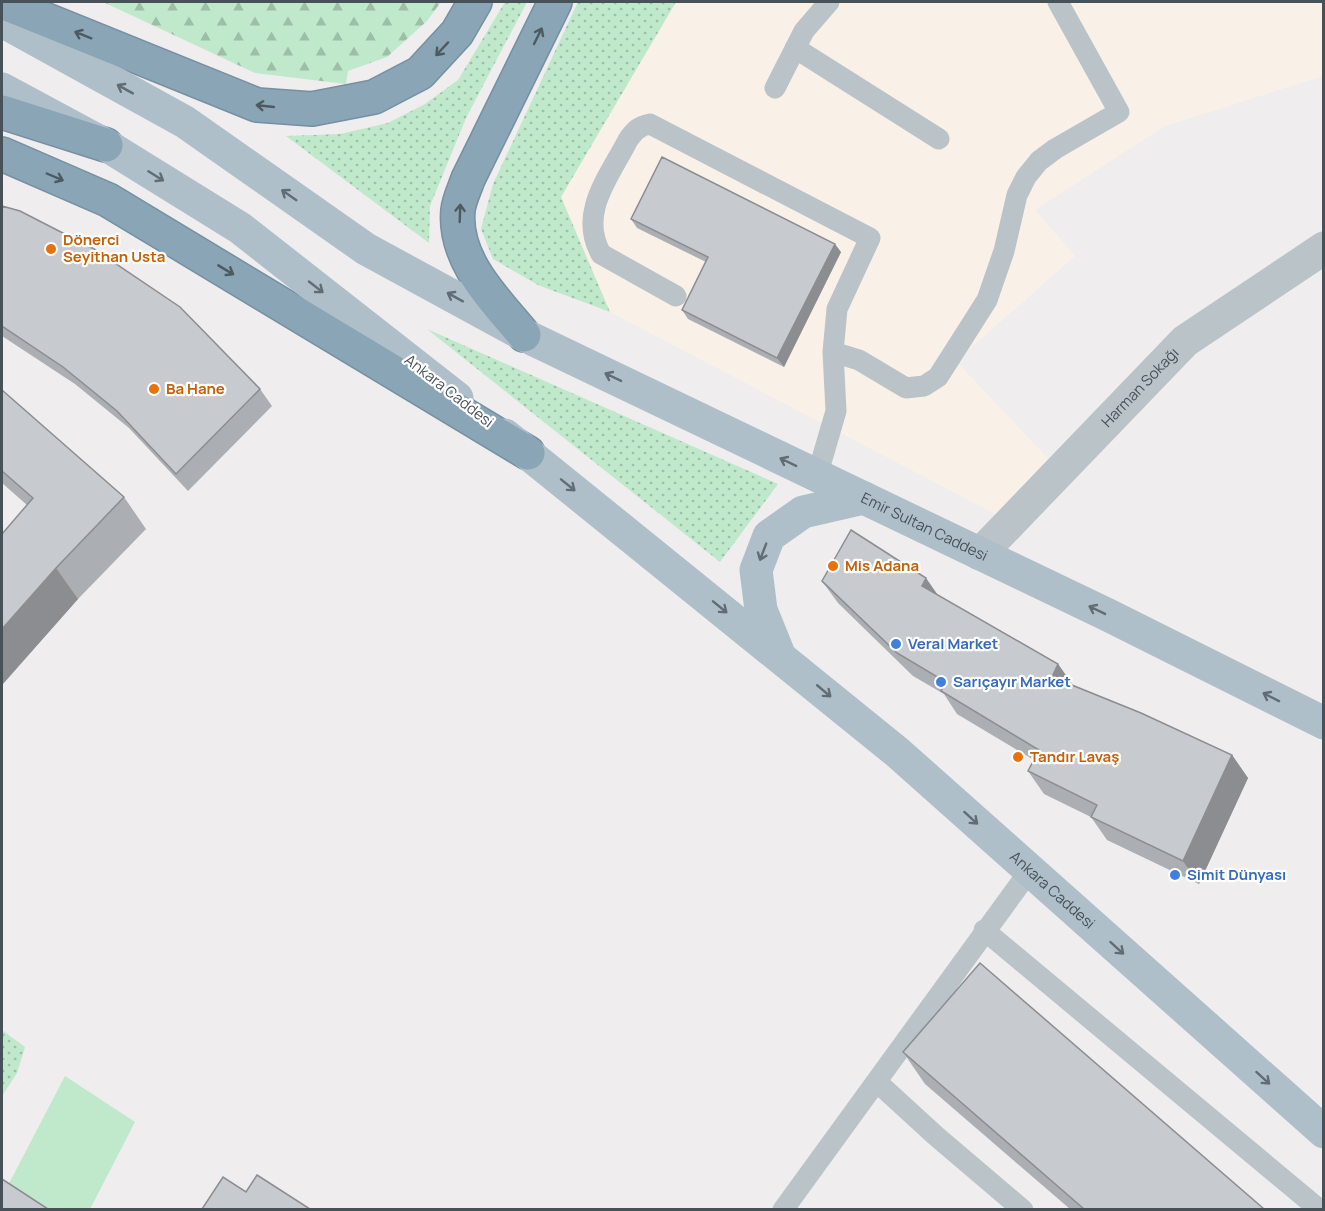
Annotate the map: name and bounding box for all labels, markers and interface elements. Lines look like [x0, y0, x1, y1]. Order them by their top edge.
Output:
one-way arrow [533, 28, 544, 46]
one-way arrow [75, 29, 93, 40]
one-way arrow [435, 41, 449, 56]
one-way arrow [117, 83, 135, 94]
one-way arrow [255, 100, 275, 111]
one-way arrow [147, 170, 164, 182]
one-way arrow [46, 172, 64, 183]
one-way arrow [281, 189, 297, 201]
one-way arrow [454, 204, 465, 224]
place label: Dönerci Seyithan Usta [63, 229, 165, 267]
marker: Dönerci Seyithan Usta [44, 242, 58, 256]
one-way arrow [217, 265, 234, 277]
one-way arrow [307, 280, 323, 293]
one-way arrow [446, 291, 464, 302]
street label: Harman Sokağı [1096, 343, 1183, 432]
street label: Ankara Caddesi [400, 349, 498, 432]
one-way arrow [604, 371, 622, 383]
place label: Ba Hane [166, 378, 225, 399]
marker: Ba Hane [147, 382, 161, 396]
one-way arrow [780, 455, 798, 467]
one-way arrow [560, 478, 575, 492]
street label: Emir Sultan Caddesi [858, 487, 991, 566]
one-way arrow [757, 542, 768, 561]
place label: Mis Adana [845, 555, 919, 576]
marker: Mis Adana [826, 559, 840, 573]
one-way arrow [712, 601, 728, 614]
one-way arrow [1088, 603, 1106, 615]
place label: Veral Market [908, 633, 998, 654]
marker: Veral Market [889, 637, 903, 651]
place label: Sarıçayır Market [953, 671, 1071, 692]
marker: Sarıçayır Market [934, 675, 948, 689]
one-way arrow [816, 685, 832, 698]
one-way arrow [1263, 691, 1281, 702]
place label: Tandır Lavaş [1030, 746, 1119, 767]
marker: Tandır Lavaş [1011, 750, 1025, 764]
one-way arrow [963, 811, 979, 825]
street label: Ankara Caddesi [1005, 846, 1100, 933]
place label: Simit Dünyası [1187, 864, 1286, 885]
marker: Simit Dünyası [1168, 868, 1182, 882]
one-way arrow [1109, 941, 1124, 955]
one-way arrow [1255, 1071, 1270, 1085]

